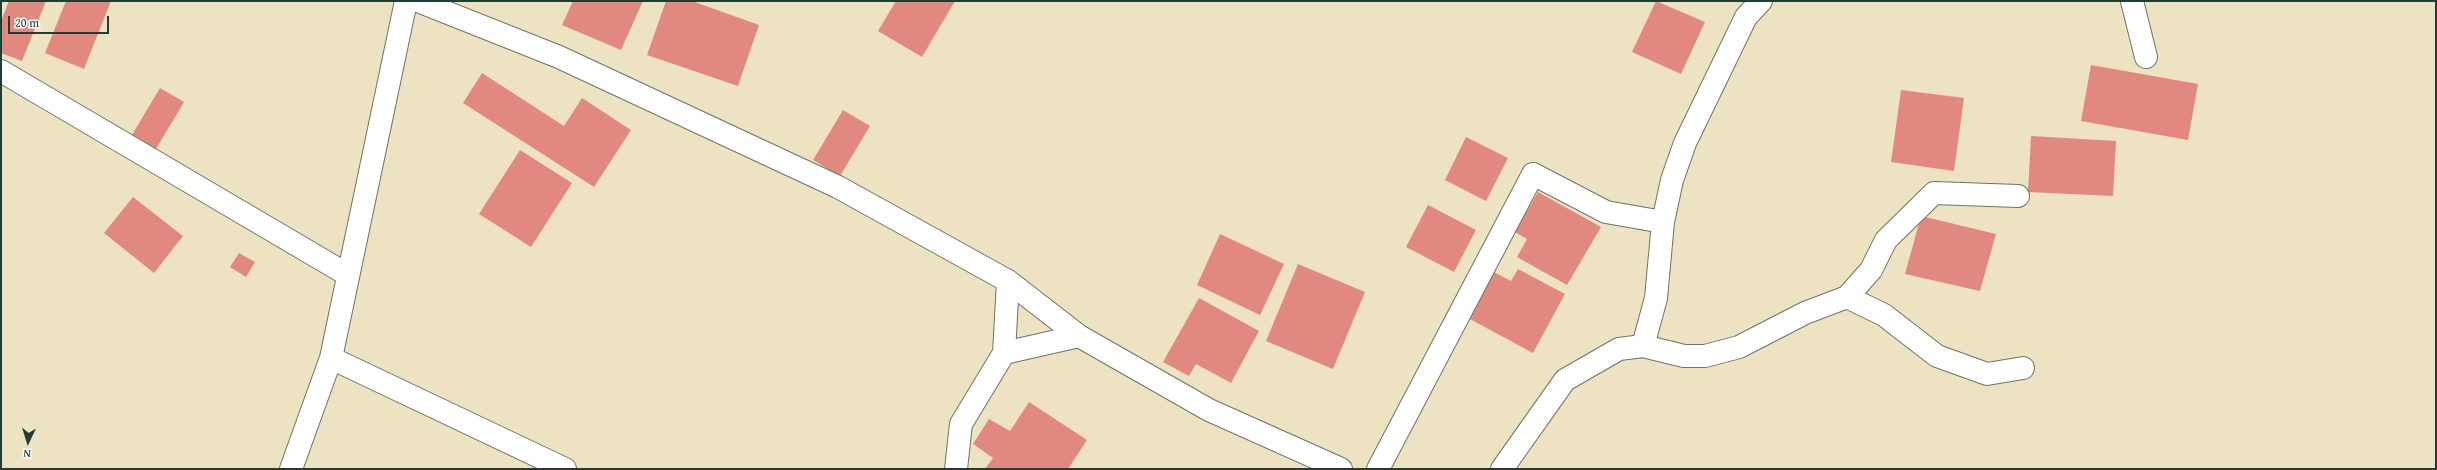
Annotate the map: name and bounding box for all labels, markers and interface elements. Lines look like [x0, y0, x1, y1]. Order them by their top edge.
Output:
scale bar [10, 8, 111, 34]
text: 20 m [15, 14, 39, 31]
north arrow [8, 422, 48, 462]
text: N [23, 446, 31, 462]

